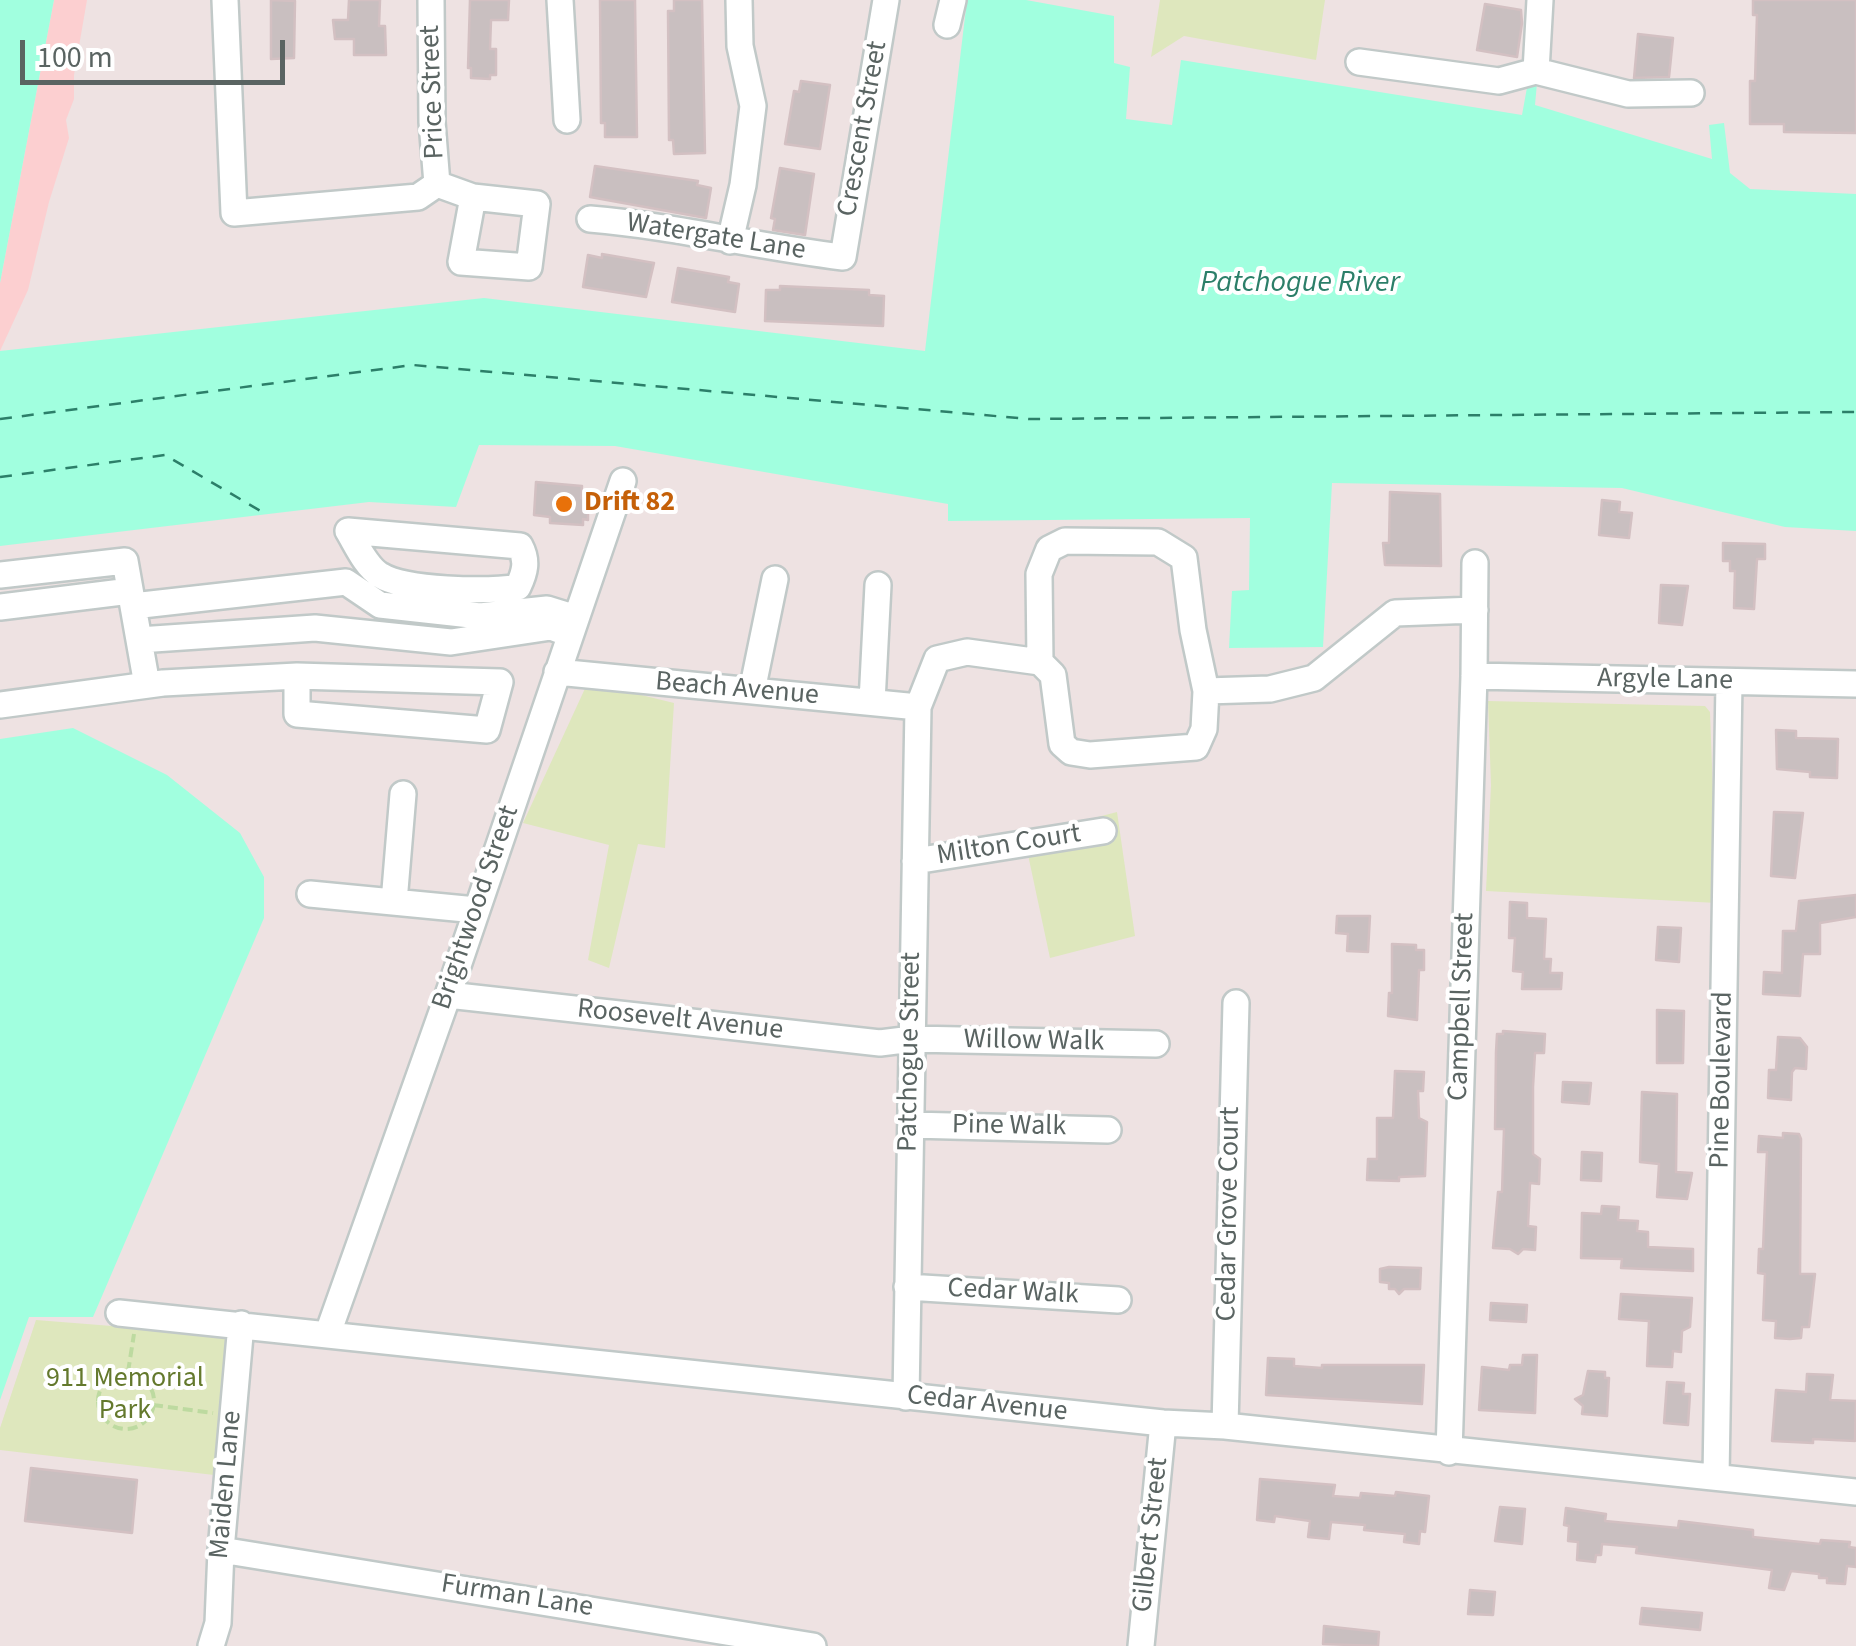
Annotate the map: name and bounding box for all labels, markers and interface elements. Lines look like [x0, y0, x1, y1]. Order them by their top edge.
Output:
scale bar [25, 20, 290, 82]
street label: Price Street [415, 24, 453, 160]
text: 100 m [37, 36, 113, 79]
street label: Crescent Street [832, 39, 896, 219]
street label: Watergate Lane [624, 207, 808, 269]
water label: Patchogue River [1200, 266, 1400, 302]
place label: Drift 82 [584, 487, 675, 521]
marker: Drift 82 [553, 493, 575, 515]
street label: Argyle Lane [1597, 663, 1733, 699]
street label: Beach Avenue [654, 666, 820, 714]
street label: Brightwood Street [426, 802, 528, 1014]
street label: Milton Court [935, 818, 1083, 874]
street label: Campbell Street [1443, 912, 1483, 1102]
street label: Patchogue Street [892, 952, 930, 1152]
street label: Pine Boulevard [1705, 991, 1741, 1169]
street label: Roosevelt Avenue [575, 993, 785, 1049]
street label: Willow Walk [963, 1024, 1105, 1060]
street label: Cedar Grove Court [1211, 1106, 1249, 1322]
street label: Pine Walk [952, 1109, 1066, 1145]
street label: Cedar Walk [946, 1273, 1080, 1313]
park label: 911 Memorial Park [46, 1363, 204, 1429]
street label: Cedar Avenue [905, 1380, 1069, 1430]
street label: Maiden Lane [204, 1410, 250, 1560]
street label: Gilbert Street [1127, 1456, 1177, 1614]
street label: Furman Lane [439, 1568, 595, 1626]

